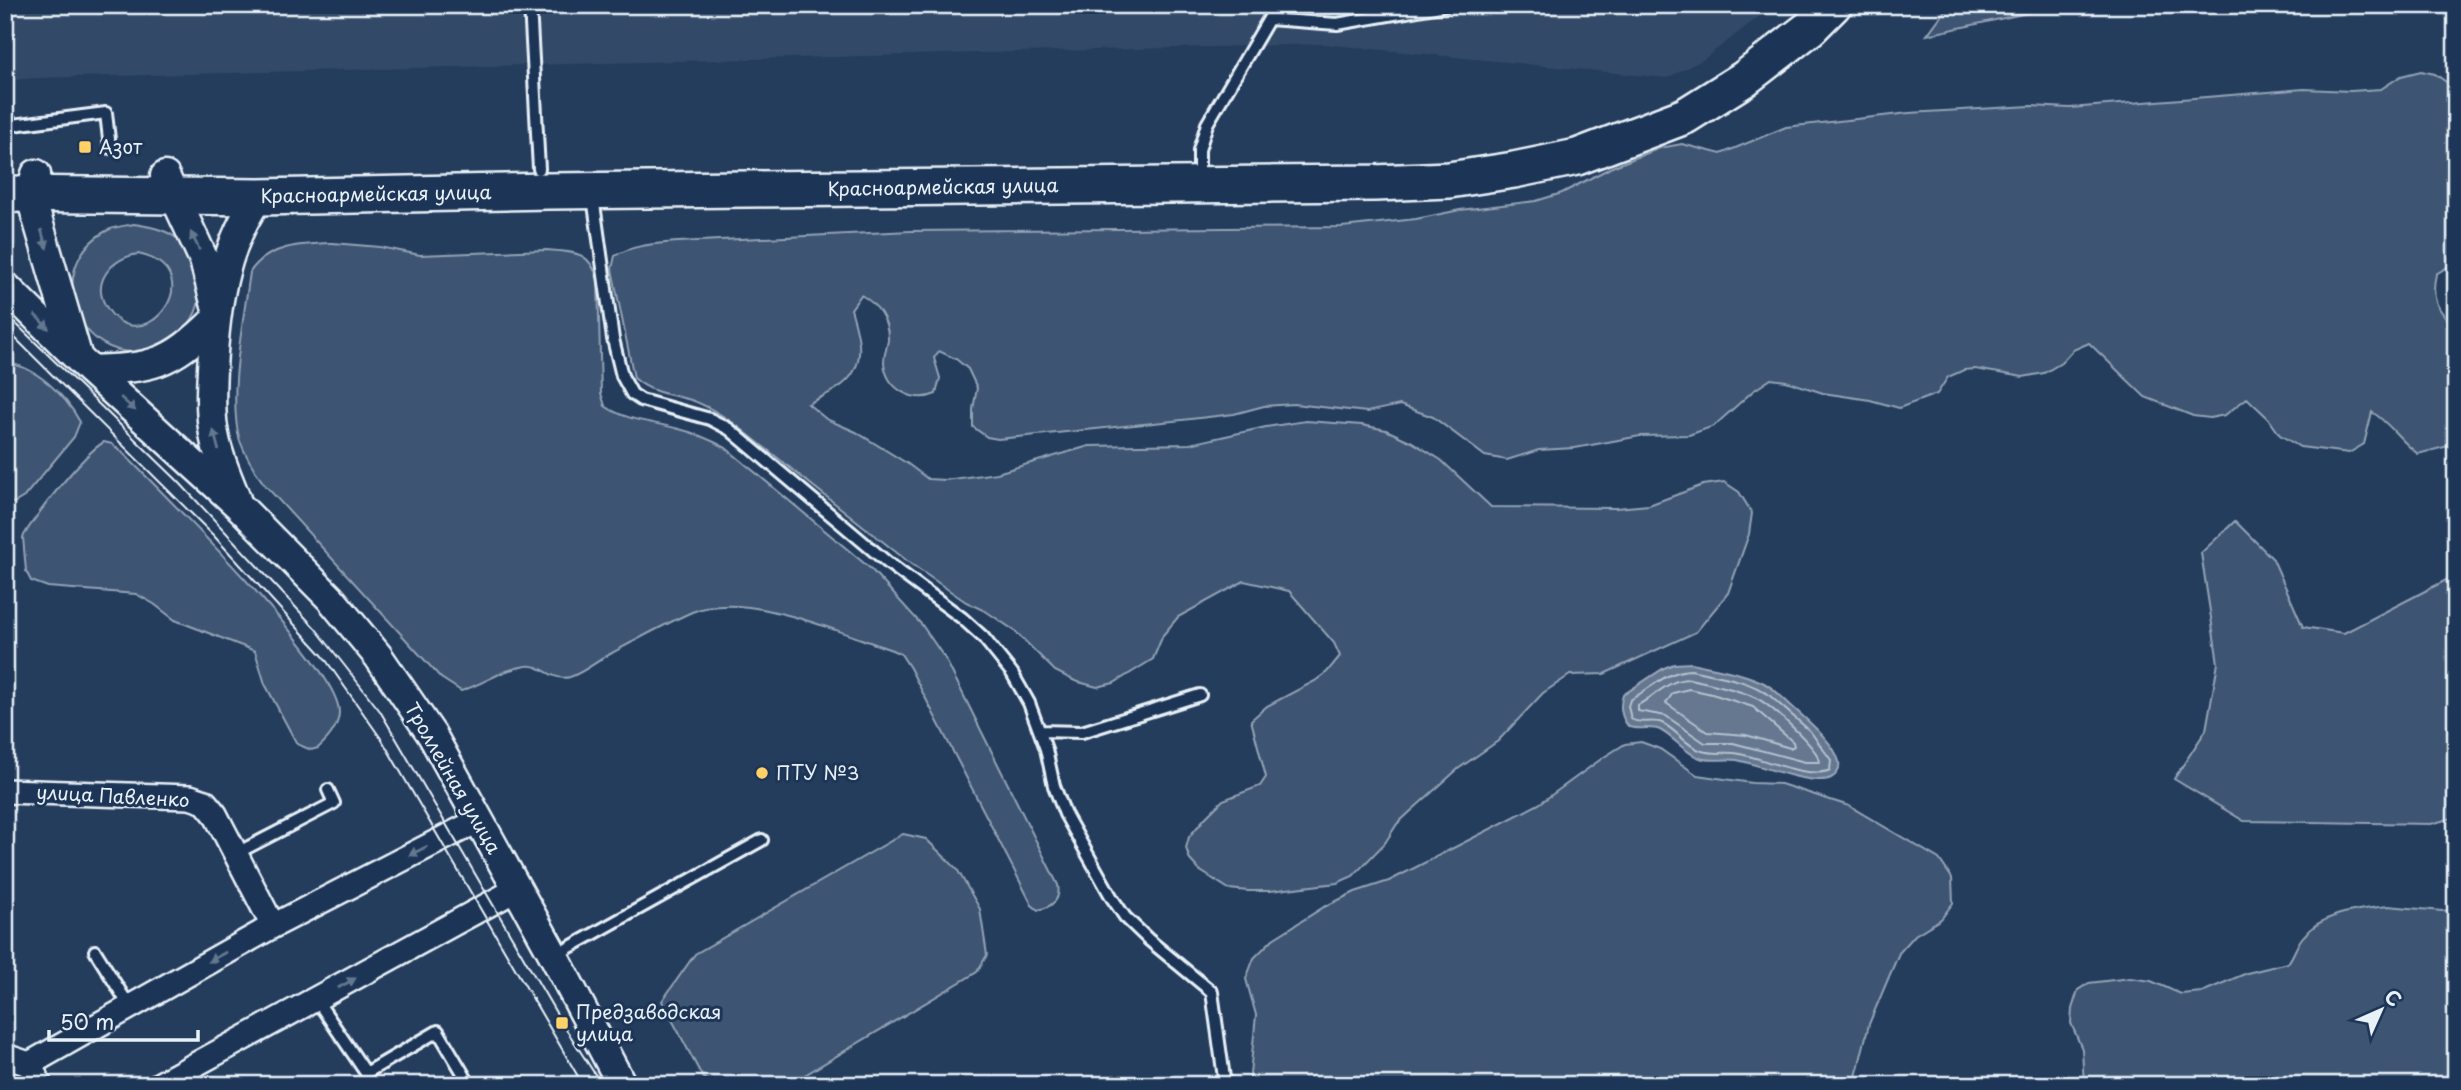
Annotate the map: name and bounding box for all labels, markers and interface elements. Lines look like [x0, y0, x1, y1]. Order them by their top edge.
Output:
place label: Азот [99, 132, 143, 160]
marker: Азот [77, 139, 93, 155]
street label: Красноармейская улица [827, 170, 1059, 202]
street label: Красноармейская улица [260, 177, 492, 209]
one-way arrow [40, 229, 50, 250]
one-way arrow [189, 231, 200, 251]
one-way arrow [33, 313, 49, 330]
one-way arrow [119, 396, 136, 412]
one-way arrow [210, 429, 221, 451]
street label: Троллейная улица [399, 696, 509, 859]
place label: ПТУ №3 [776, 758, 859, 786]
marker: ПТУ №3 [754, 765, 770, 781]
street label: улица Павленко [36, 777, 190, 813]
one-way arrow [408, 846, 428, 857]
one-way arrow [207, 951, 227, 963]
north arrow [2346, 974, 2416, 1044]
one-way arrow [337, 977, 357, 988]
text: С [2379, 982, 2409, 1012]
place label: Предзаводская улица [576, 997, 721, 1047]
scale bar [49, 999, 198, 1043]
text: 50 m [60, 1005, 114, 1037]
marker: Предзаводская улица [554, 1015, 570, 1031]

